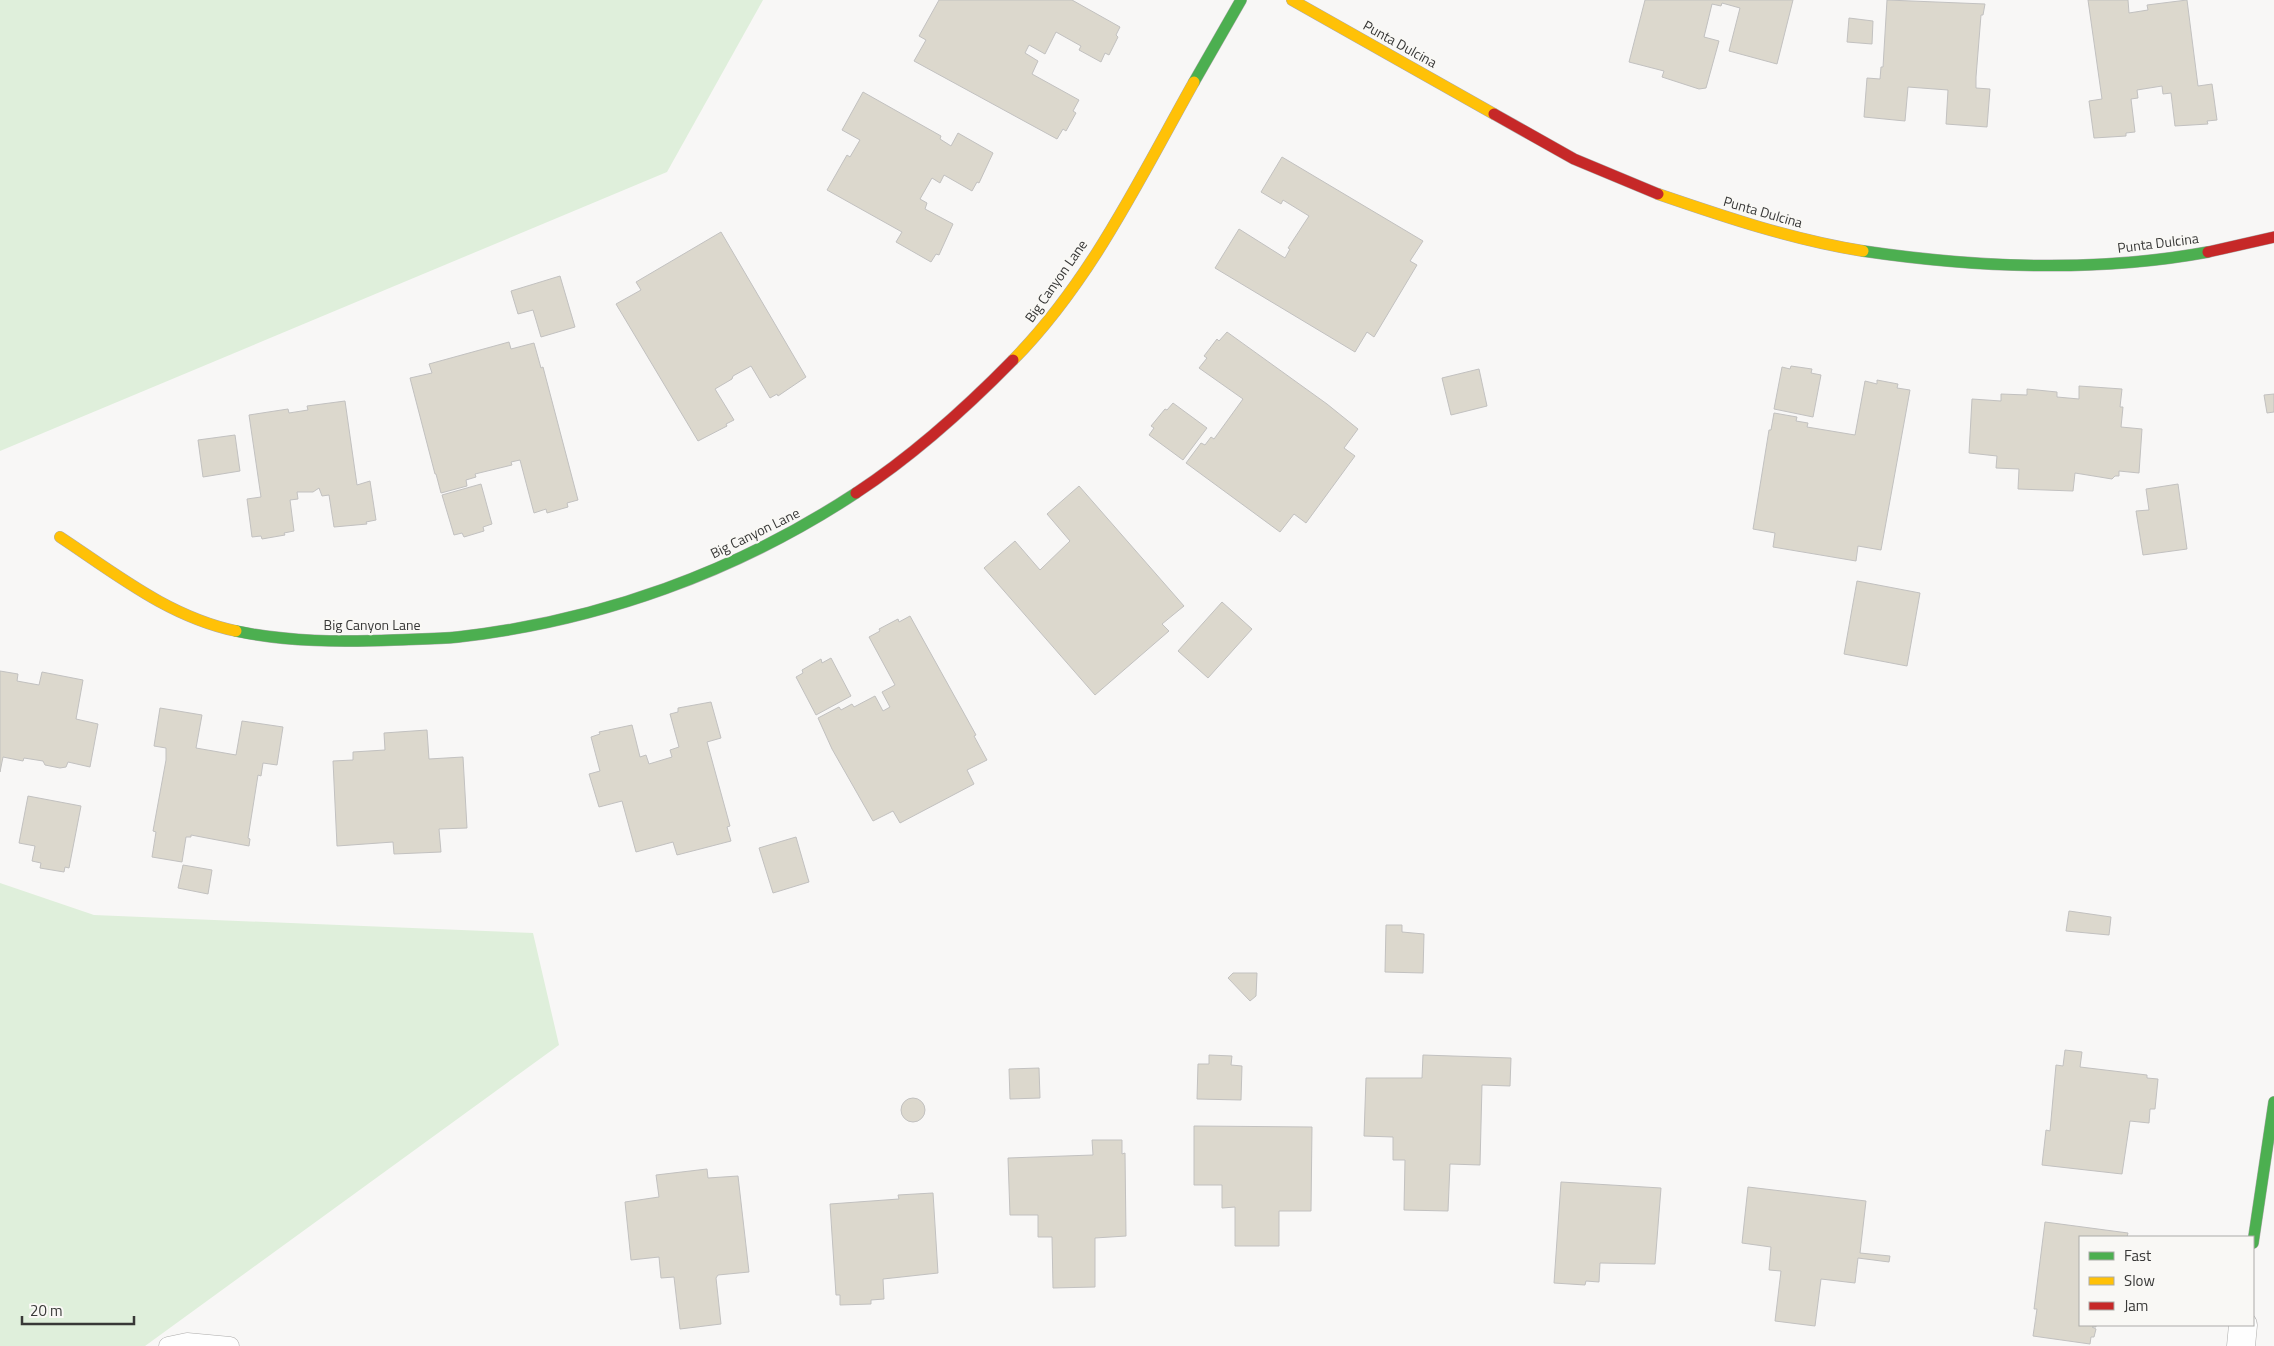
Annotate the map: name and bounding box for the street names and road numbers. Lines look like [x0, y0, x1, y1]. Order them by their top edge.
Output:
street label: Punta Dulcina [1359, 15, 1441, 73]
street label: Punta Dulcina [1721, 190, 1805, 233]
street label: Punta Dulcina [2116, 227, 2200, 258]
street label: Big Canyon Lane [1019, 235, 1092, 326]
street label: Big Canyon Lane [707, 502, 803, 563]
street label: Big Canyon Lane [324, 614, 420, 635]

